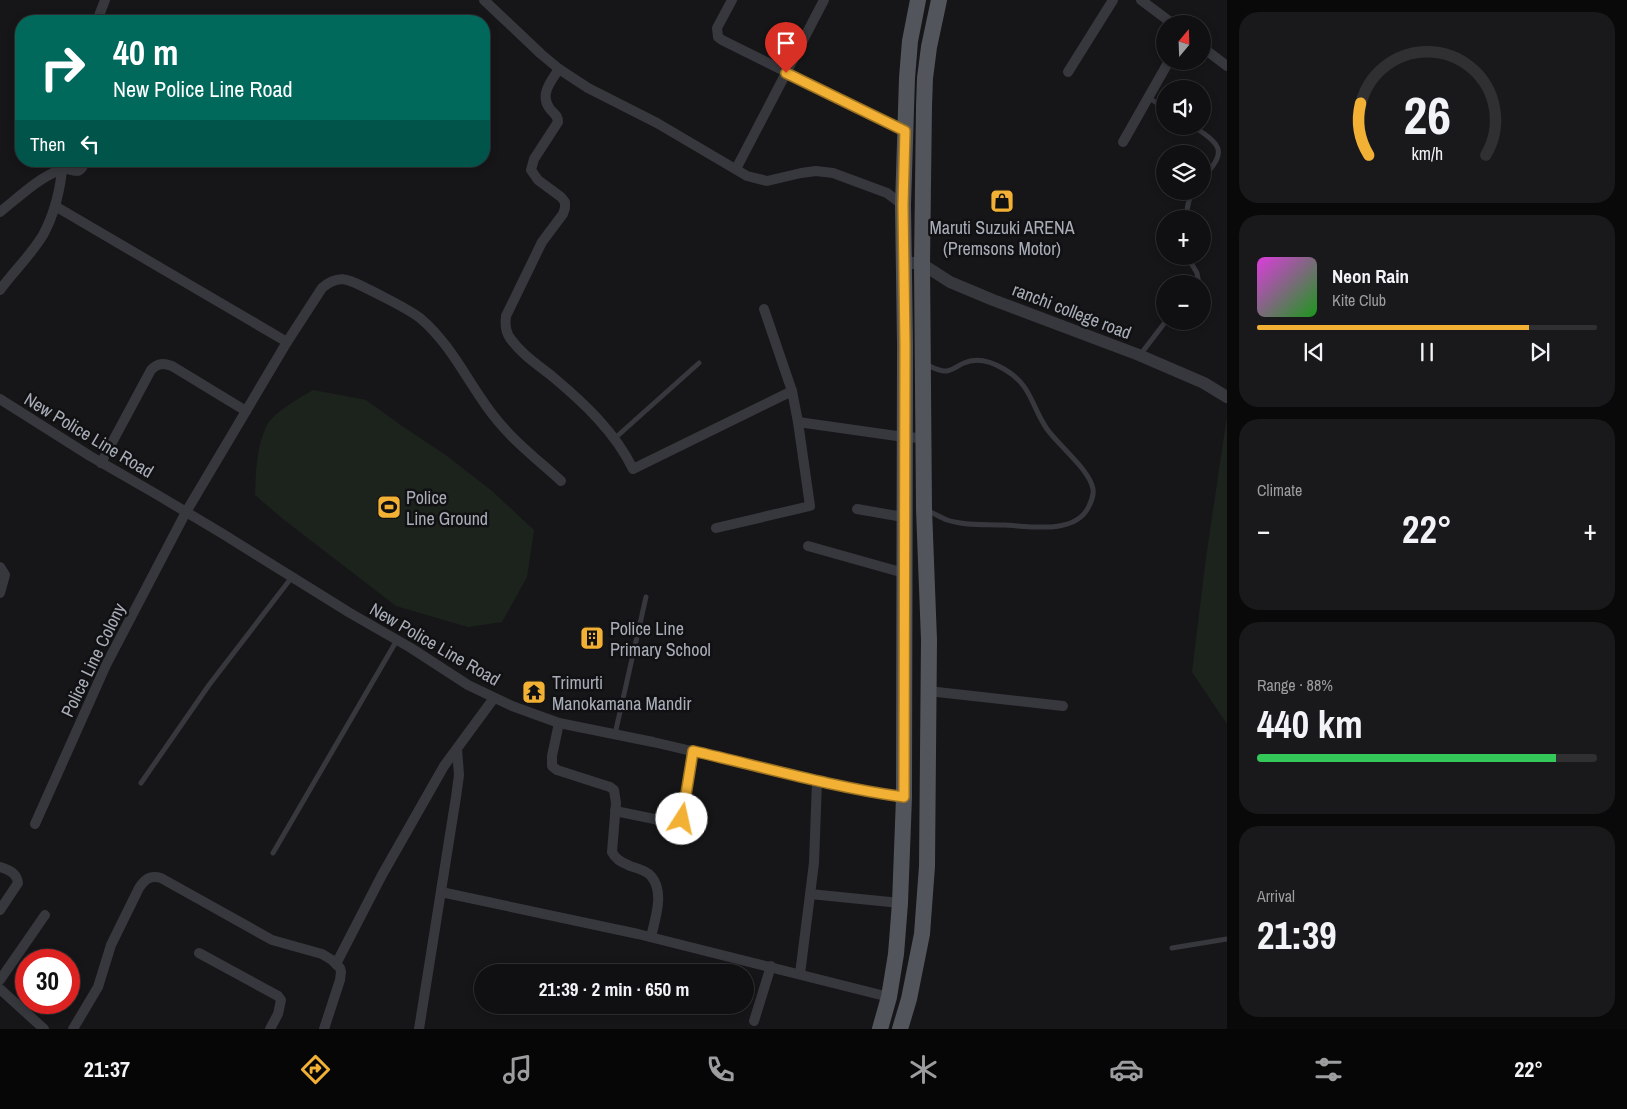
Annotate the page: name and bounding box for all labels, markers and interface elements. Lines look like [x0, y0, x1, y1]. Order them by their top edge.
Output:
north arrow [1156, 15, 1211, 70]
map controls [1156, 15, 1211, 330]
pin [765, 22, 807, 73]
text: 40 m [113, 29, 178, 76]
icon: arrive [772, 29, 800, 57]
icon: right [30, 35, 95, 100]
text: New Police Line Road [113, 74, 293, 104]
button: sound [1156, 80, 1211, 135]
text: 26 [1403, 80, 1451, 150]
icon: left [76, 130, 104, 158]
text: Then [30, 131, 66, 157]
text: km/h [1411, 142, 1443, 166]
button: layers [1156, 145, 1211, 200]
shop icon: Maruti Suzuki ARENA (Premsons Motor) [989, 188, 1015, 214]
button: + [1156, 210, 1211, 265]
place label: Maruti Suzuki ARENA (Premsons Motor) [929, 215, 1075, 261]
text: Neon Rain [1332, 263, 1409, 289]
button: − [1156, 275, 1211, 330]
street label: ranchi college road [1009, 277, 1135, 345]
text: Kite Club [1332, 289, 1386, 311]
icon: previous [1300, 338, 1328, 366]
icon: pause [1413, 338, 1441, 366]
icon: next [1526, 338, 1554, 366]
street label: New Police Line Road [20, 386, 158, 484]
text: Climate [1257, 479, 1302, 501]
place label: Police Line Ground [406, 485, 488, 531]
sports icon: Police Line Ground [376, 494, 402, 520]
text: 22° [1402, 504, 1452, 555]
text: − [1257, 511, 1270, 549]
text: + [1584, 511, 1597, 549]
street label: New Police Line Road [365, 596, 505, 692]
street label: Police Line Colony [55, 598, 132, 721]
place label: Police Line Primary School [610, 616, 711, 662]
building icon: Police Line Primary School [579, 625, 605, 651]
place label: Trimurti Manokamana Mandir [552, 670, 692, 716]
text: Range · 88% [1257, 674, 1333, 696]
temple icon: Trimurti Manokamana Mandir [521, 679, 547, 705]
text: 440 km [1257, 699, 1363, 750]
position arrow [655, 792, 707, 844]
text: Arrival [1257, 885, 1295, 907]
text: 21:39 [1257, 910, 1337, 961]
speed limit sign: 30 [15, 949, 80, 1014]
text: 21:39 · 2 min · 650 m [539, 976, 689, 1002]
icon: directions [298, 1052, 333, 1087]
icon: music [500, 1052, 535, 1087]
icon: phone [703, 1052, 738, 1087]
icon: climate [906, 1052, 941, 1087]
icon: car [1109, 1052, 1144, 1087]
icon: filters [1311, 1052, 1346, 1087]
text: 21:37 [84, 1054, 130, 1084]
text: 22° [1514, 1054, 1543, 1084]

